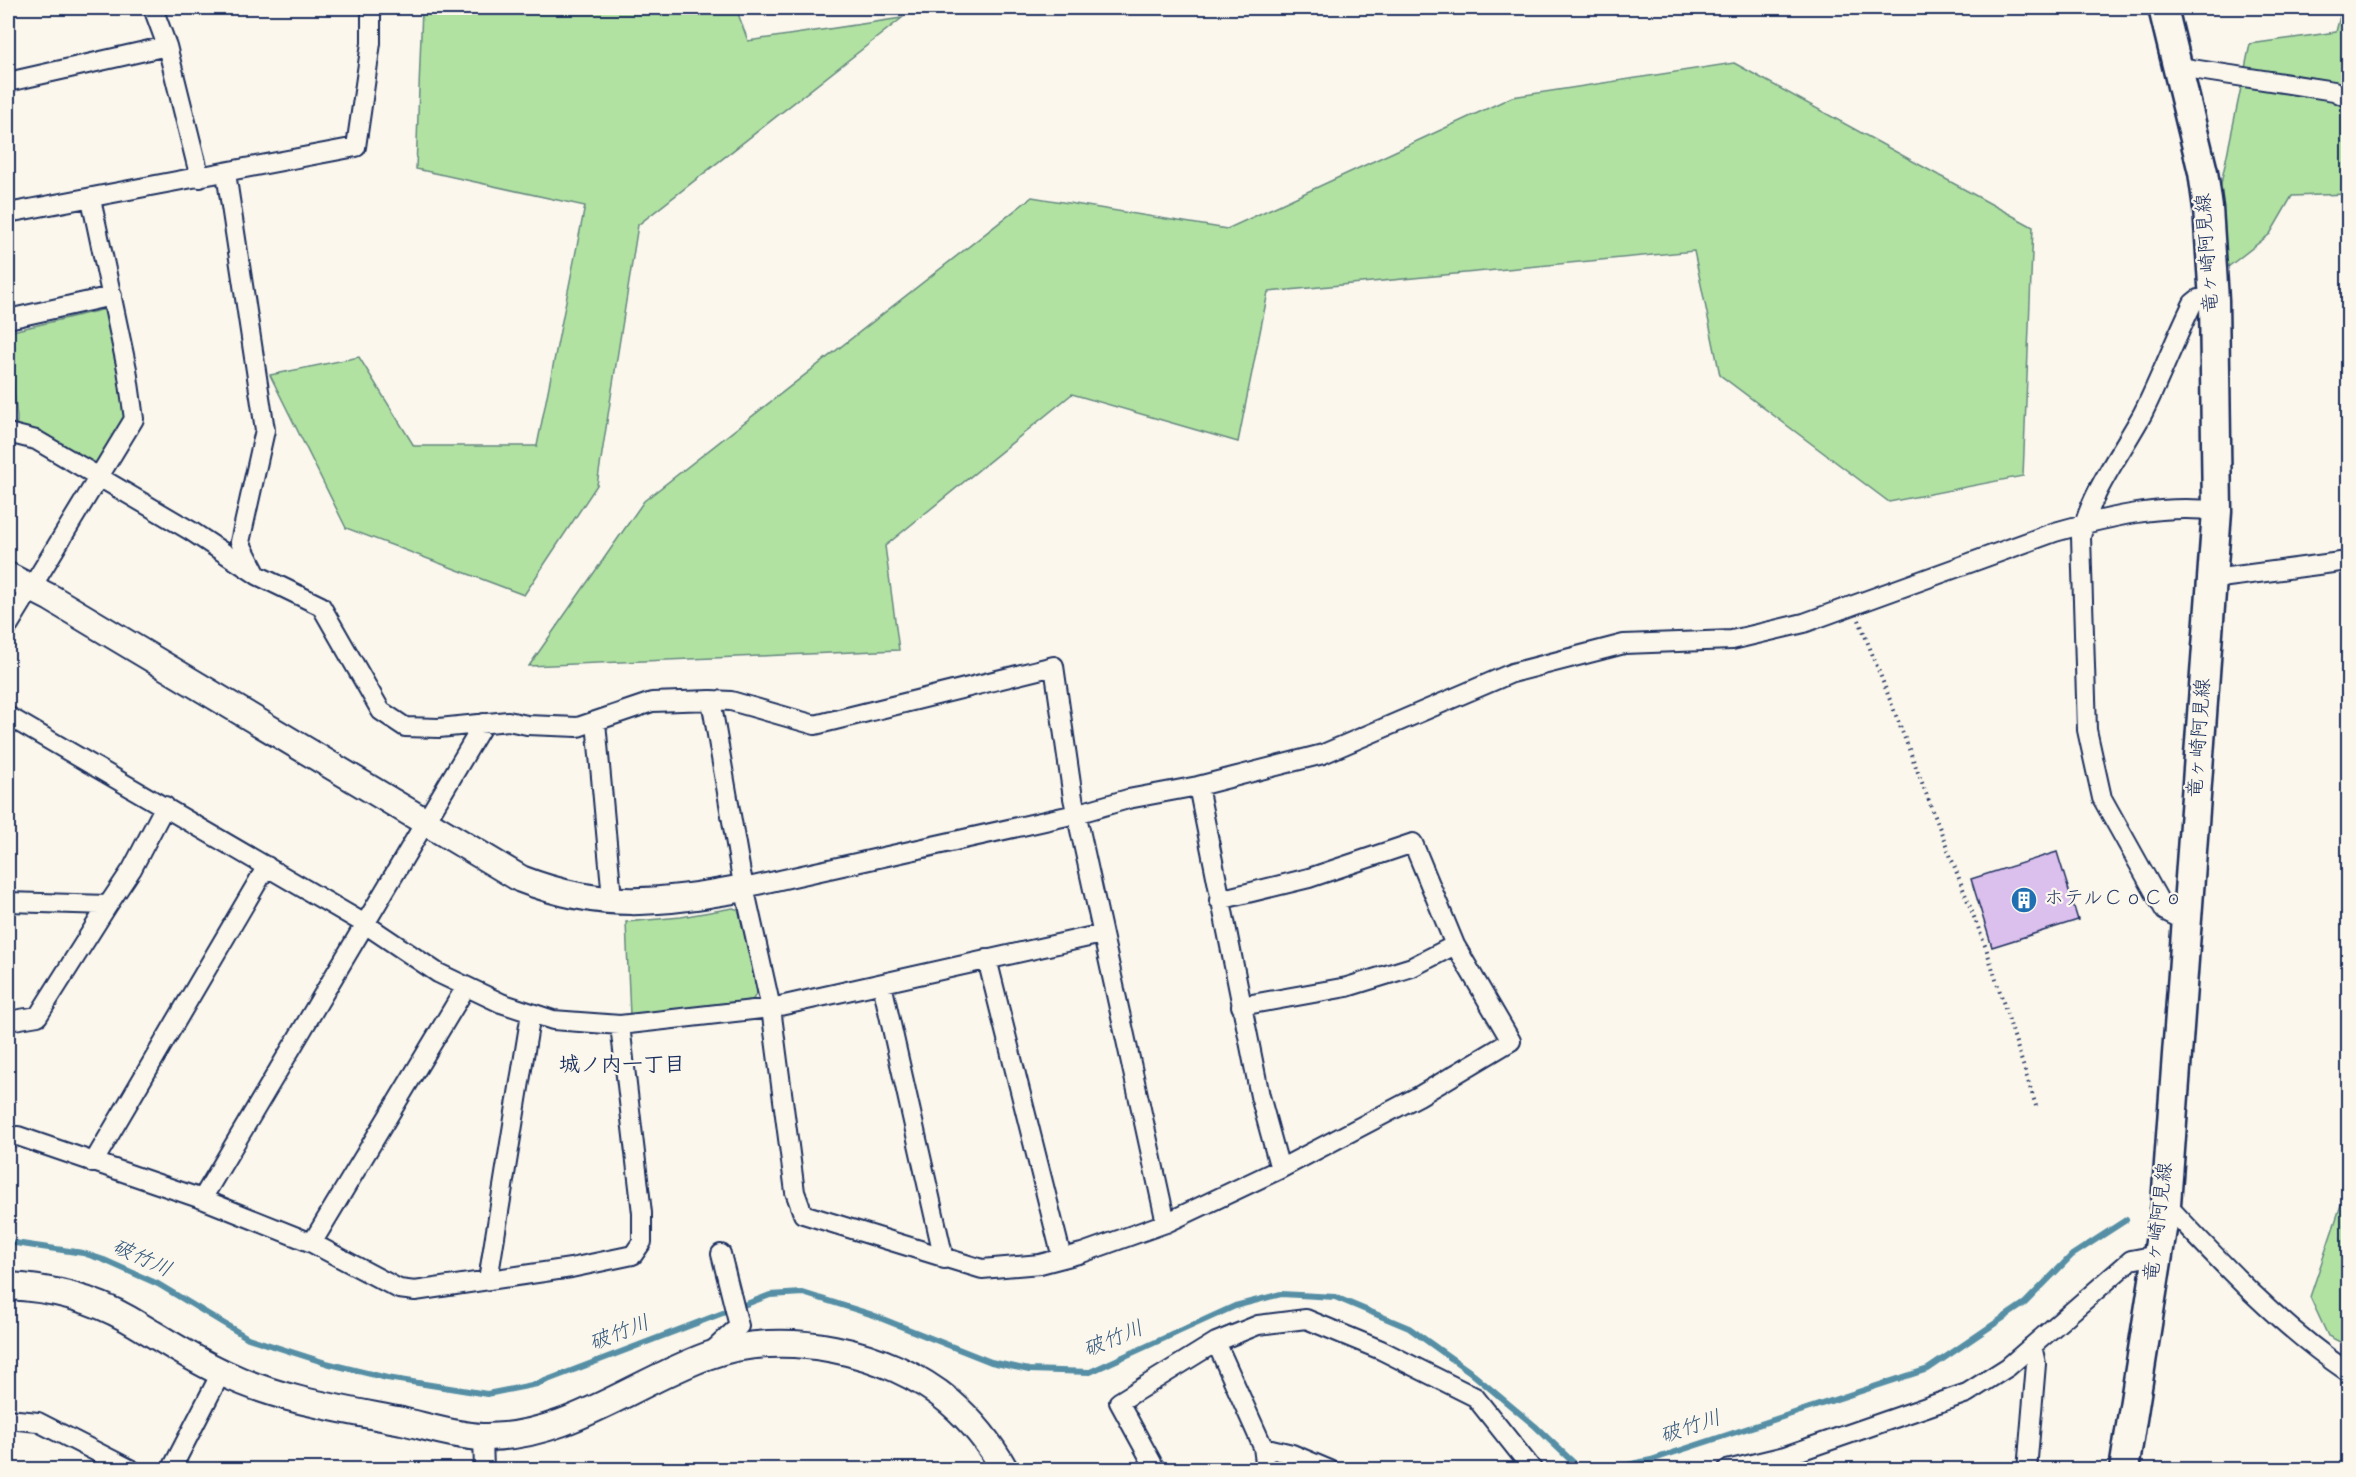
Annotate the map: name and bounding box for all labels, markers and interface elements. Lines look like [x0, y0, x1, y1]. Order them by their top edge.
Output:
street label: 竜ヶ崎阿見線 [2191, 192, 2227, 314]
street label: 竜ヶ崎阿見線 [2183, 677, 2219, 799]
building icon: ホテルＣｏＣｏ [2009, 885, 2039, 915]
place label: ホテルＣｏＣｏ [2044, 886, 2183, 914]
district label: 城ノ内一丁目 [559, 1052, 685, 1082]
street label: 竜ヶ崎阿見線 [2139, 1161, 2181, 1283]
water label: 破竹川 [106, 1233, 176, 1287]
water label: 破竹川 [585, 1310, 655, 1360]
water label: 破竹川 [1079, 1315, 1149, 1367]
water label: 破竹川 [1656, 1405, 1726, 1453]

